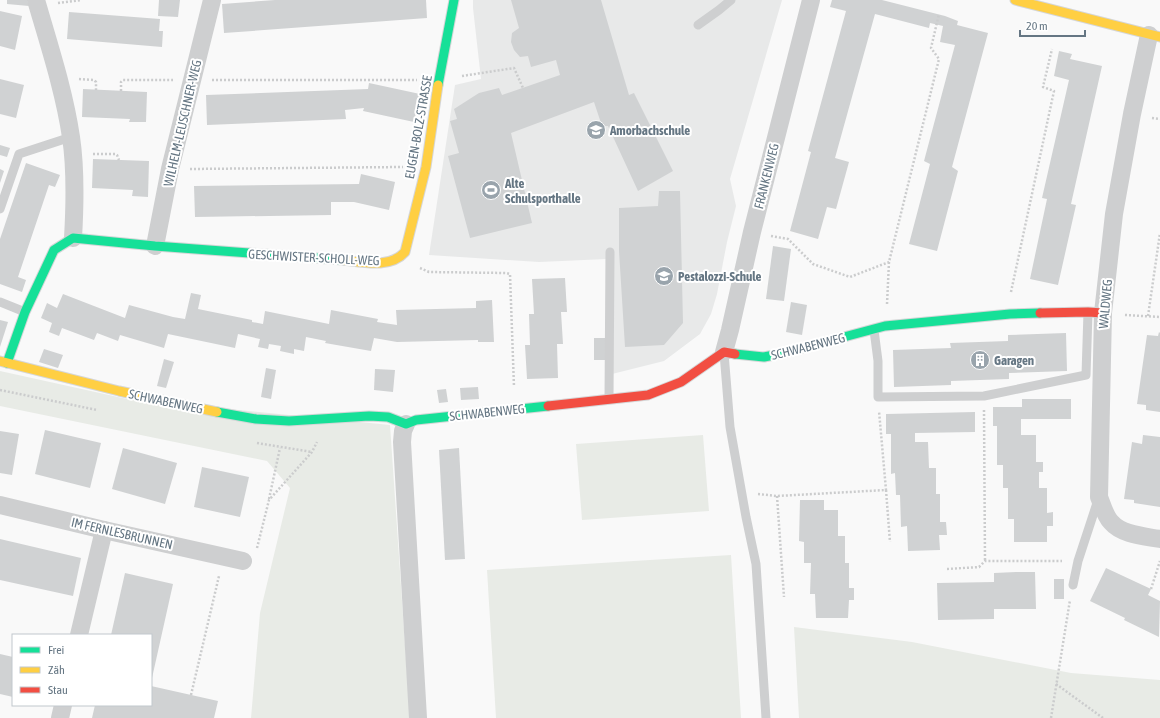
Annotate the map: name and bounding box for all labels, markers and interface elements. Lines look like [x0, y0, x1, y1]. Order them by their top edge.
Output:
scale bar [1020, 12, 1085, 38]
text: 20 m [1026, 19, 1048, 33]
street label: WILHELM-LEUSCHNER-WEG [161, 58, 204, 188]
street label: EUGEN-BOLZ-STRASSE [402, 74, 435, 180]
school or university icon: Amorbachschule [585, 119, 607, 141]
place label: Amorbachschule [609, 123, 690, 138]
street label: FRANKENWEG [751, 142, 782, 211]
place label: Alte Schulsporthalle [504, 176, 581, 206]
sports icon: Alte Schulsporthalle [480, 179, 502, 201]
street label: GESCHWISTER-SCHOLL-WEG [248, 247, 380, 268]
school or university icon: Pestalozzi-Schule [653, 265, 675, 287]
place label: Pestalozzi-Schule [678, 269, 762, 284]
street label: WALDWEG [1096, 279, 1115, 329]
street label: SCHWABENWEG [770, 330, 847, 363]
building icon: Garagen [969, 349, 991, 371]
place label: Garagen [994, 353, 1034, 368]
street label: SCHWABENWEG [127, 386, 205, 417]
street label: SCHWABENWEG [449, 401, 526, 424]
street label: IM FERNLESBRUNNEN [70, 515, 174, 552]
legend [12, 634, 152, 706]
text: Frei [48, 643, 64, 657]
text: Zäh [48, 663, 65, 677]
text: Stau [48, 683, 68, 697]

